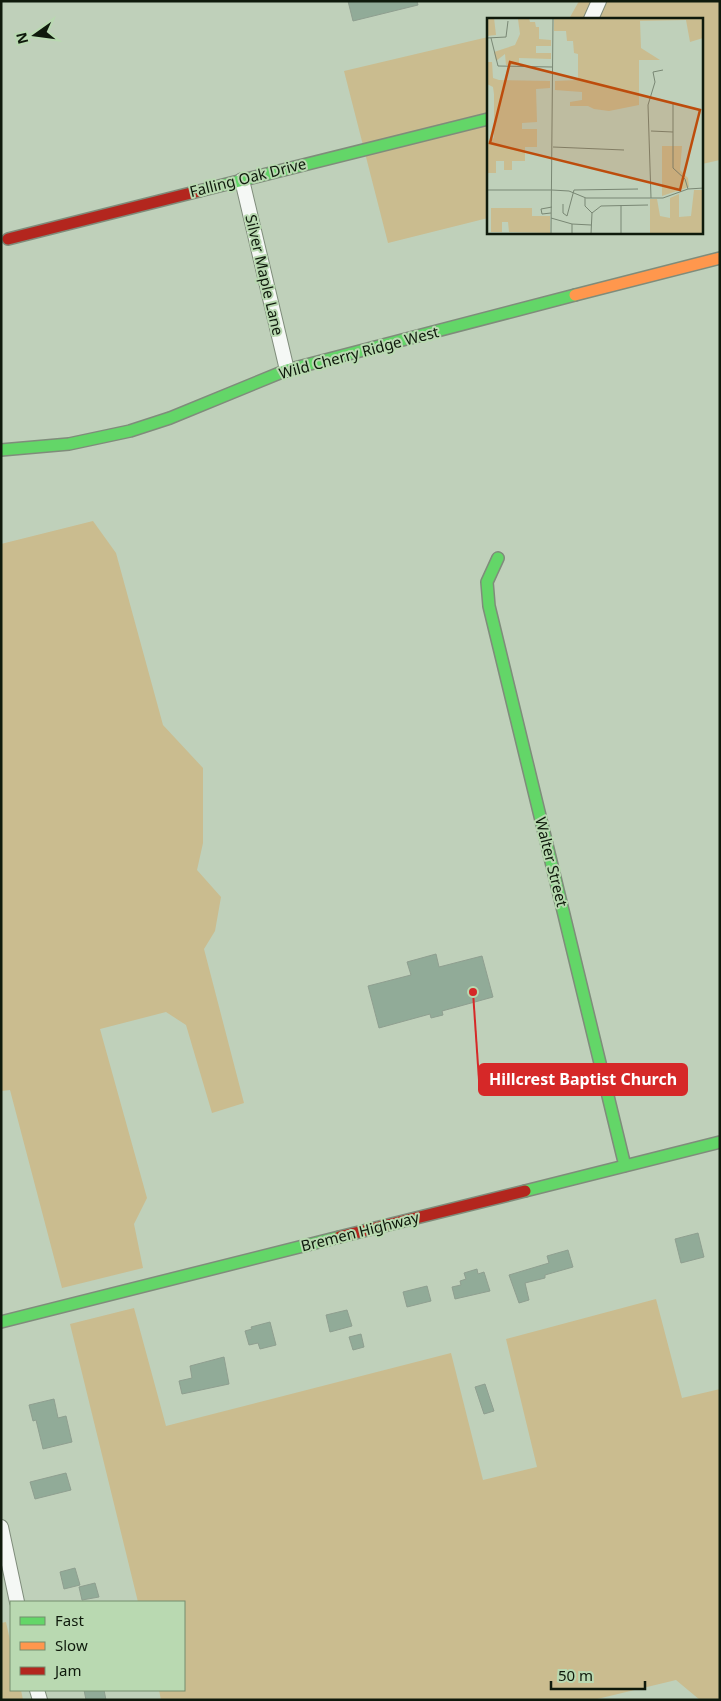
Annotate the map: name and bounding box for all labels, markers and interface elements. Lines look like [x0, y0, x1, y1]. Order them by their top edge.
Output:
north arrow [10, 10, 60, 60]
inset map [487, 18, 704, 234]
text: N [11, 30, 32, 46]
street label: Falling Oak Drive [187, 153, 308, 201]
street label: Silver Maple Lane [241, 212, 289, 337]
street label: Wild Cherry Ridge West [277, 321, 441, 383]
street label: Walter Street [531, 815, 573, 909]
callout: Hillcrest Baptist Church [479, 1064, 687, 1095]
text: Hillcrest Baptist Church [489, 1068, 677, 1090]
street label: Bremen Highway [299, 1207, 421, 1255]
legend [10, 1601, 185, 1691]
text: Fast [55, 1610, 84, 1630]
text: Slow [55, 1635, 88, 1655]
scale bar [551, 1658, 645, 1690]
text: Jam [53, 1660, 82, 1680]
text: 50 m [558, 1665, 593, 1685]

